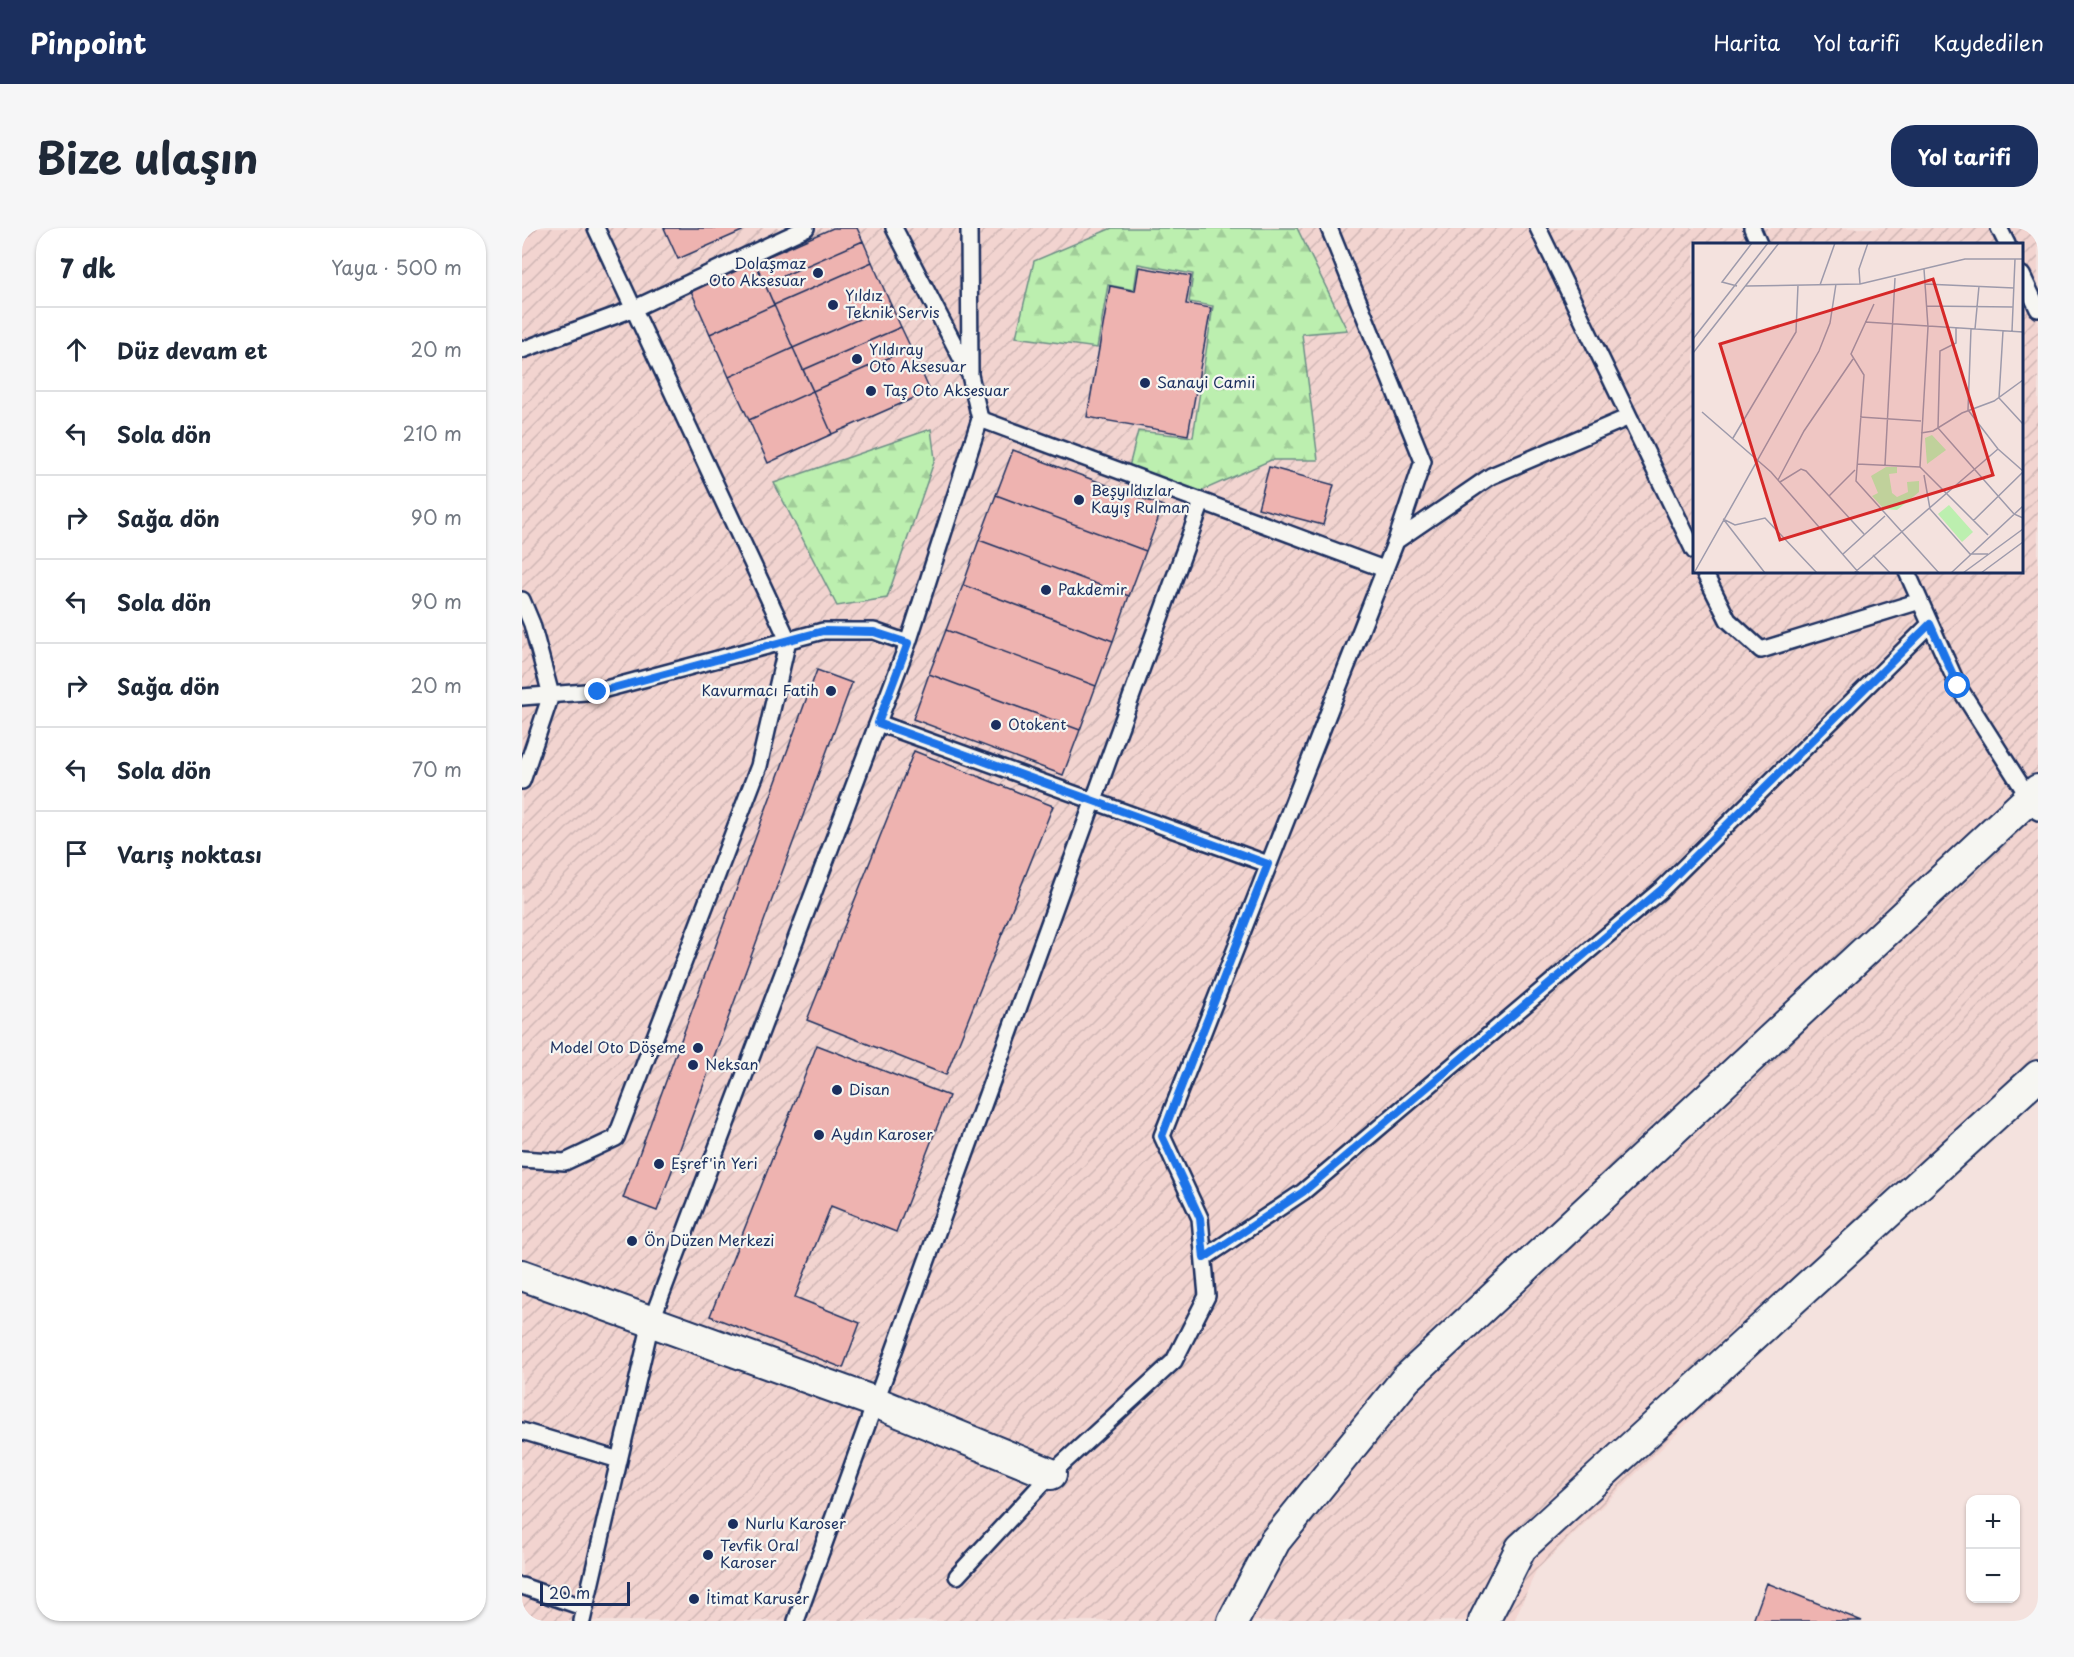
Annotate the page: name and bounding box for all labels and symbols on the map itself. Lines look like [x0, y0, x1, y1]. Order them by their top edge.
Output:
inset map [1693, 243, 2023, 573]
place label: Dolaşmaz Oto Aksesuar [709, 251, 806, 291]
marker: Dolaşmaz Oto Aksesuar [811, 266, 825, 280]
place label: Yıldız Teknik Servis [845, 283, 940, 323]
marker: Yıldız Teknik Servis [826, 298, 840, 312]
place label: Yıldıray Oto Aksesuar [869, 337, 966, 377]
marker: Yıldıray Oto Aksesuar [850, 352, 864, 366]
place label: Sanayi Camii [1157, 370, 1255, 393]
marker: Sanayi Camii [1138, 376, 1152, 390]
place label: Taş Oto Aksesuar [883, 378, 1009, 401]
marker: Taş Oto Aksesuar [864, 384, 878, 398]
place label: Beşyıldızlar Kayış Rulman [1091, 478, 1190, 518]
marker: Beşyıldızlar Kayış Rulman [1072, 493, 1086, 507]
place label: Pakdemir [1058, 577, 1127, 600]
marker: Pakdemir [1039, 583, 1053, 597]
route start [1944, 672, 1970, 698]
route end [584, 678, 610, 704]
place label: Kavurmacı Fatih [701, 678, 819, 701]
marker: Kavurmacı Fatih [824, 684, 838, 698]
place label: Otokent [1008, 712, 1066, 735]
marker: Otokent [989, 718, 1003, 732]
place label: Model Oto Döşeme [550, 1035, 686, 1058]
marker: Model Oto Döşeme [691, 1041, 705, 1055]
place label: Neksan [705, 1052, 759, 1075]
marker: Neksan [686, 1058, 700, 1072]
place label: Disan [849, 1077, 890, 1100]
marker: Disan [830, 1083, 844, 1097]
place label: Aydın Karoser [831, 1122, 933, 1145]
marker: Aydın Karoser [812, 1128, 826, 1142]
place label: Eşref'in Yeri [671, 1151, 758, 1174]
marker: Eşref'in Yeri [652, 1157, 666, 1171]
place label: Ön Düzen Merkezi [644, 1228, 774, 1251]
marker: Ön Düzen Merkezi [625, 1234, 639, 1248]
place label: Nurlu Karoser [745, 1511, 846, 1534]
marker: Nurlu Karoser [726, 1517, 740, 1531]
place label: Tevfik Oral Karoser [720, 1533, 799, 1573]
marker: Tevfik Oral Karoser [701, 1548, 715, 1562]
scale bar [540, 1579, 630, 1606]
place label: İtimat Karuser [706, 1586, 809, 1609]
marker: İtimat Karuser [687, 1592, 701, 1606]

